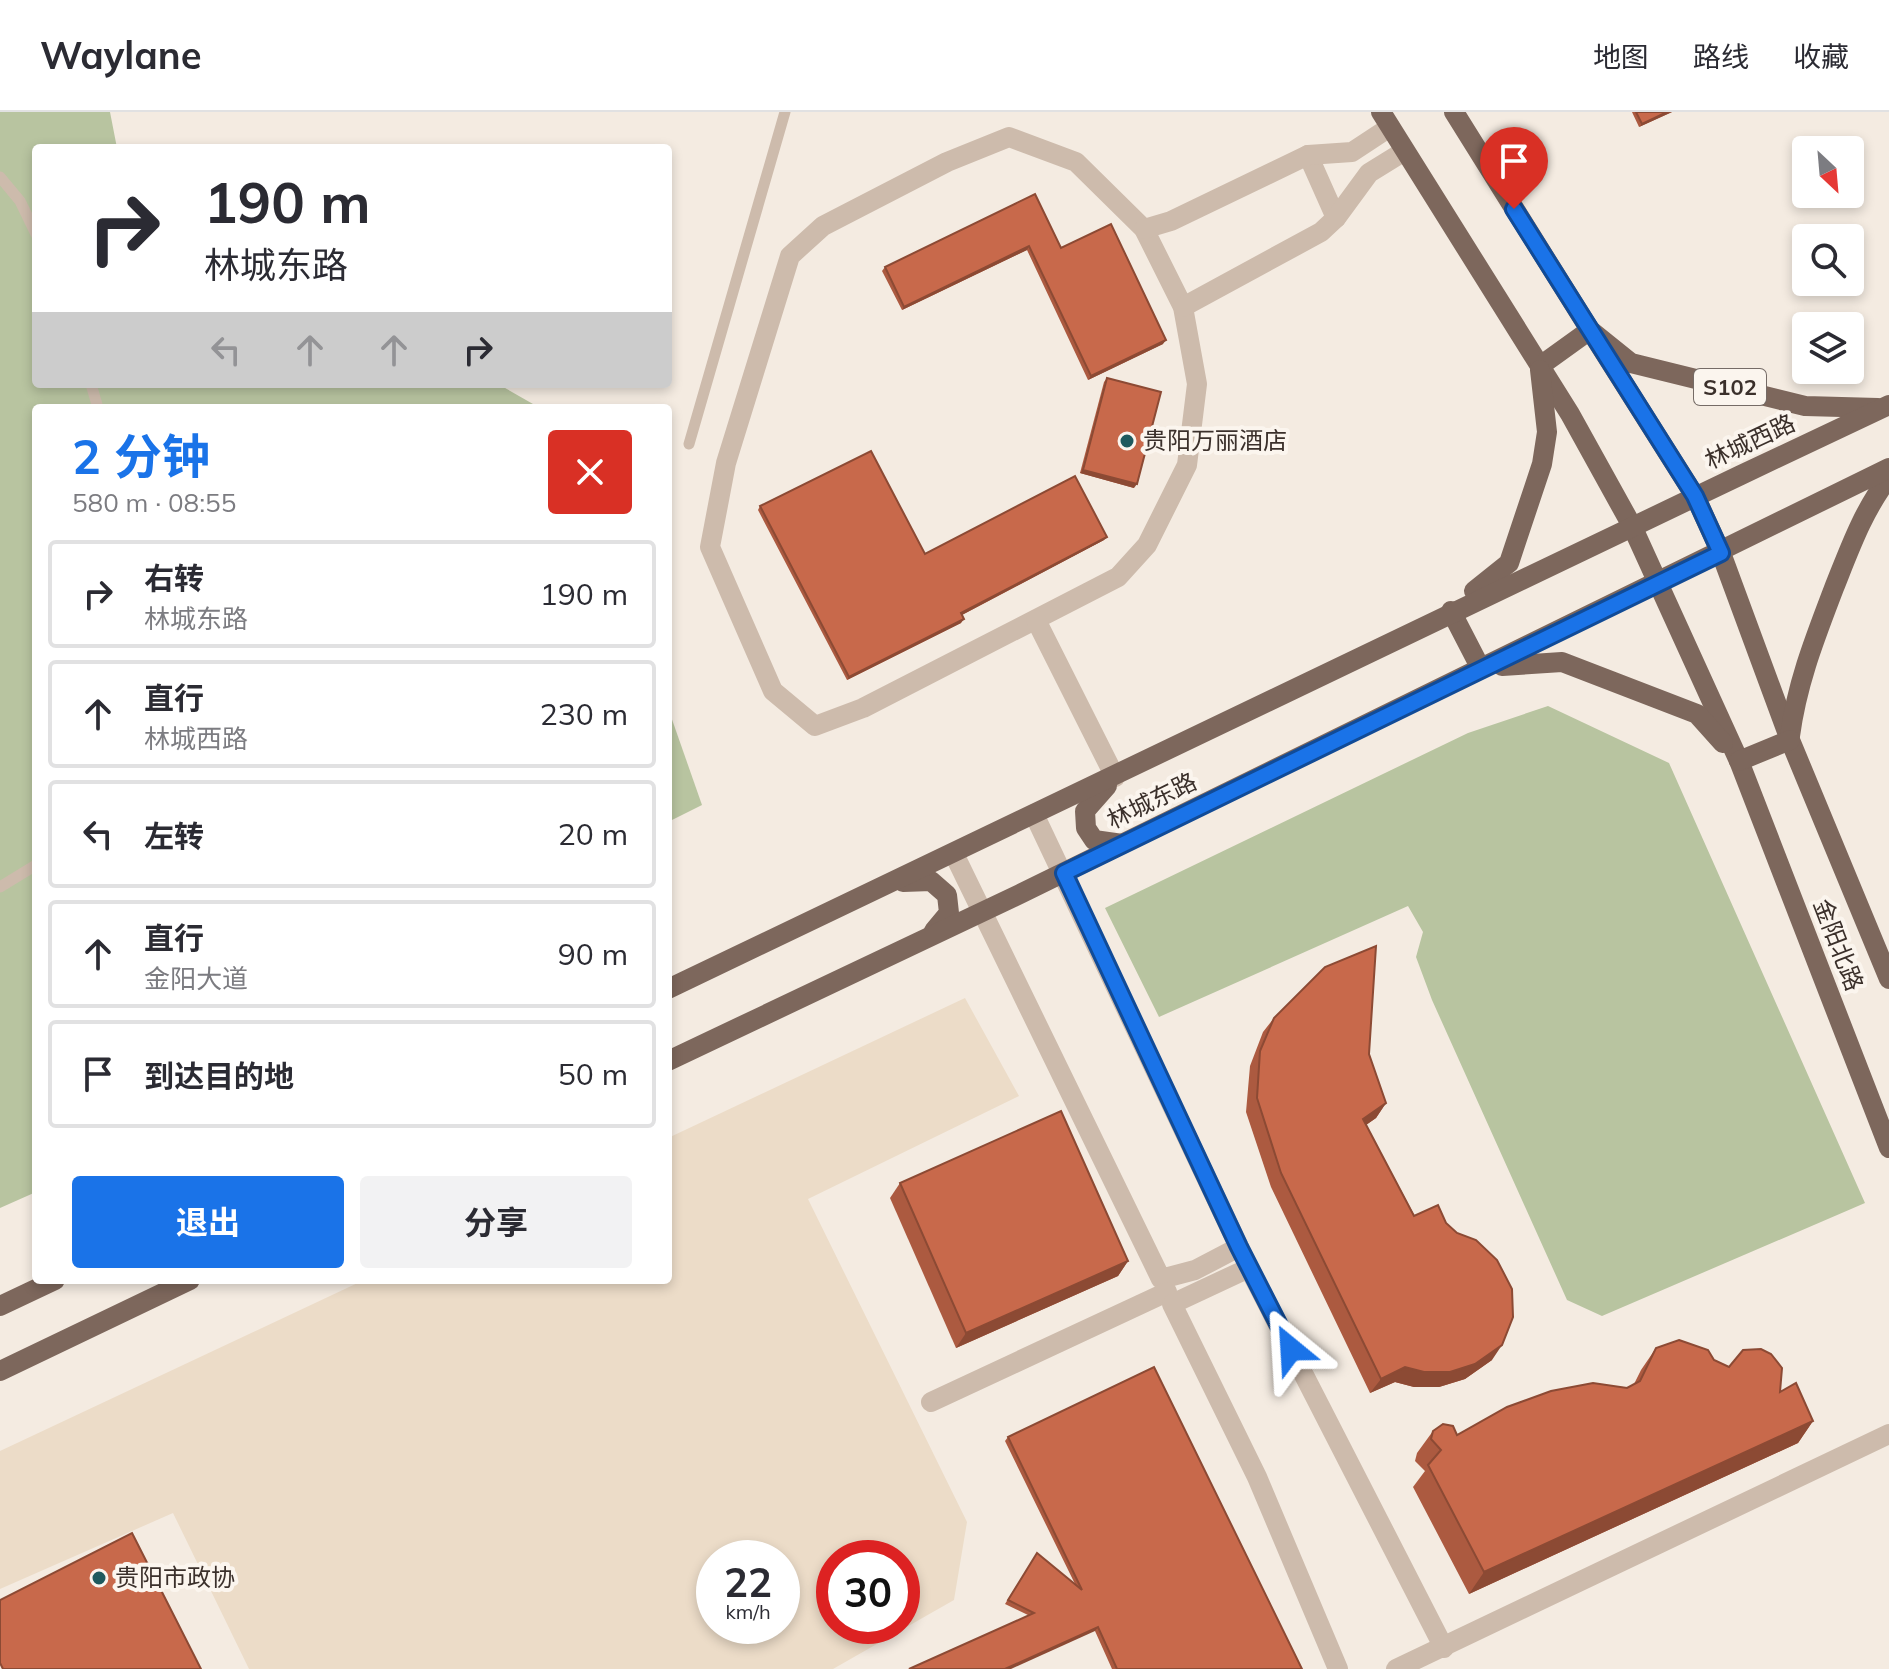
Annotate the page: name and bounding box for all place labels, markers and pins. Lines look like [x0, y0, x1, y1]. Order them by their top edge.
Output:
pin [1480, 127, 1548, 209]
place label: 贵阳万丽酒店 [1143, 425, 1287, 455]
marker: 贵阳万丽酒店 [1118, 432, 1136, 450]
place label: 贵阳市政协 [115, 1562, 235, 1592]
marker: 贵阳市政协 [90, 1569, 108, 1587]

